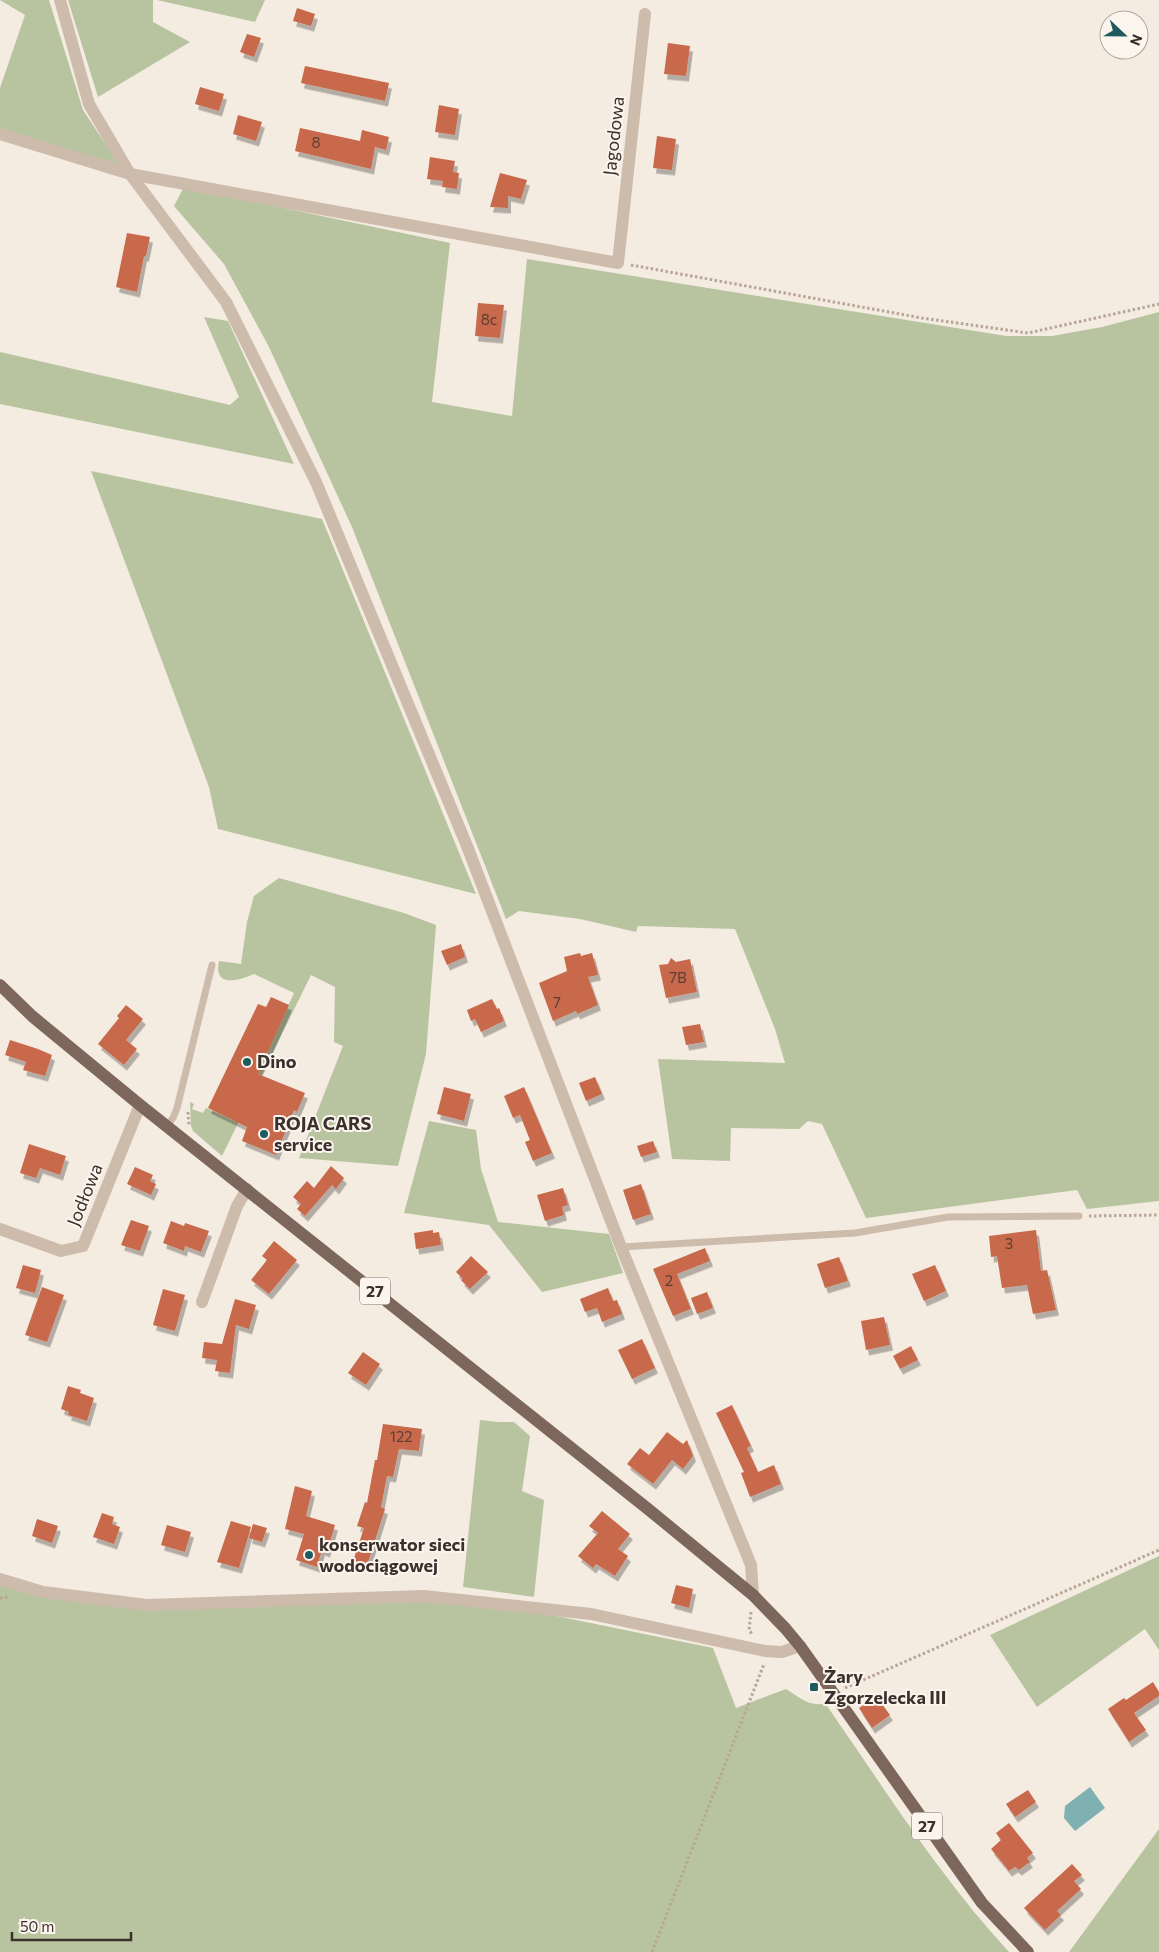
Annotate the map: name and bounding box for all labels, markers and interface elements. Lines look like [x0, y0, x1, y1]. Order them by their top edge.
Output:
north arrow [1099, 10, 1149, 60]
text: N [1127, 32, 1146, 48]
street label: Jagodowa [598, 95, 628, 177]
house number: 8 [311, 133, 321, 151]
house number: 8c [481, 310, 497, 328]
house number: 7B [669, 968, 687, 986]
house number: 7 [553, 993, 561, 1011]
place label: Dino [257, 1050, 297, 1072]
marker: Dino [241, 1056, 253, 1068]
place label: ROJA CARS service [274, 1112, 372, 1155]
marker: ROJA CARS service [258, 1128, 270, 1140]
street label: Jodłowa [62, 1160, 107, 1229]
house number: 3 [1005, 1234, 1013, 1252]
house number: 2 [665, 1271, 673, 1289]
road number: 27 [360, 1278, 390, 1304]
house number: 122 [389, 1427, 413, 1445]
place label: konserwator sieci wodociągowej [319, 1533, 465, 1576]
marker: konserwator sieci wodociągowej [303, 1549, 315, 1561]
place label: Żary Zgorzelecka III [824, 1665, 946, 1708]
marker: Żary Zgorzelecka III [808, 1681, 820, 1693]
road number: 27 [912, 1812, 942, 1840]
scale bar [12, 1910, 131, 1942]
text: 50 m [20, 1917, 54, 1935]

